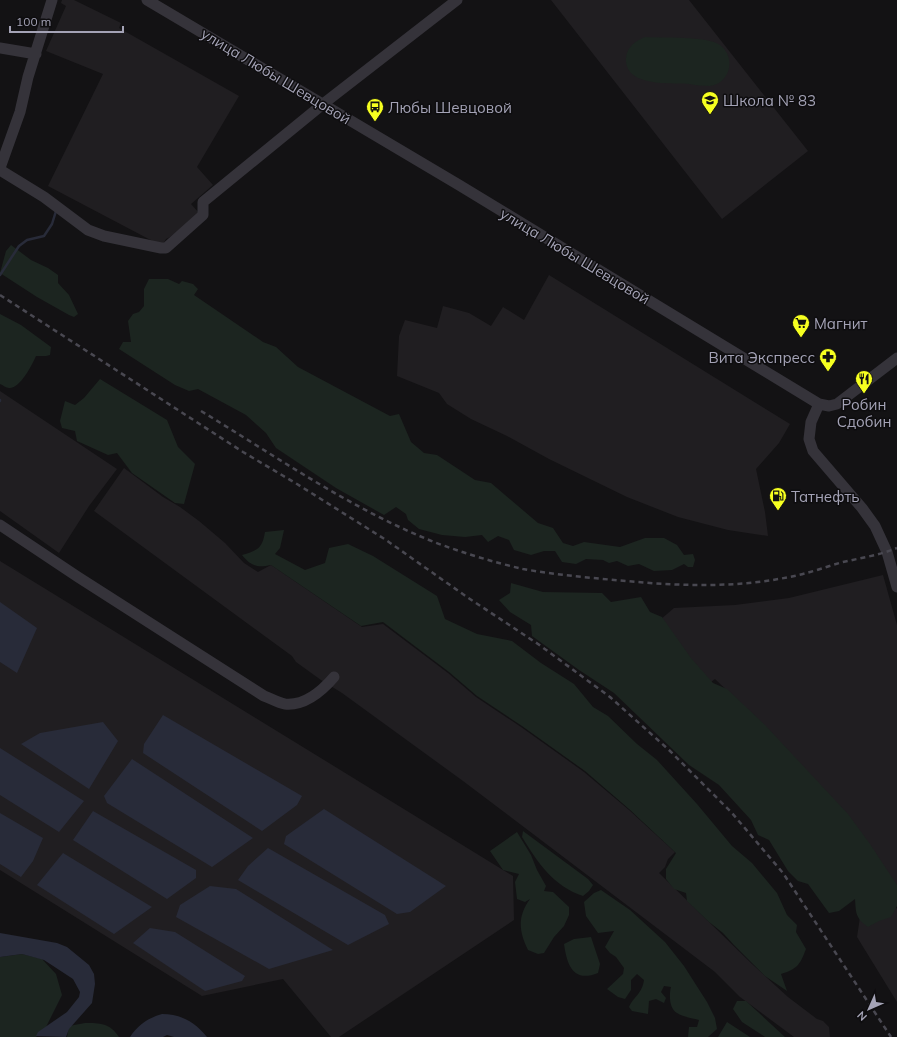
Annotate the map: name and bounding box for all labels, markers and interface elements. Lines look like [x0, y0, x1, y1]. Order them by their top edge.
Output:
scale bar [10, 8, 123, 34]
text: 100 m [16, 14, 51, 29]
street label: улица Любы Шевцовой [198, 24, 354, 128]
school or university icon: Школа № 83 [700, 90, 720, 115]
place label: Школа № 83 [723, 91, 816, 110]
bus stop icon: Любы Шевцовой [365, 97, 385, 122]
place label: Любы Шевцовой [388, 98, 512, 117]
street label: улица Любы Шевцовой [497, 204, 653, 308]
supermarket icon: Магнит [791, 313, 811, 338]
place label: Магнит [814, 314, 868, 333]
pharmacy icon: Вита Экспресс [818, 347, 838, 372]
place label: Вита Экспресс [708, 348, 815, 367]
restaurant icon: Робин Сдобин [854, 369, 874, 394]
place label: Робин Сдобин [837, 395, 891, 431]
fuel station icon: Татнефть [768, 486, 788, 511]
place label: Татнефть [791, 487, 859, 506]
north arrow [849, 989, 889, 1029]
text: N [854, 1008, 870, 1024]

